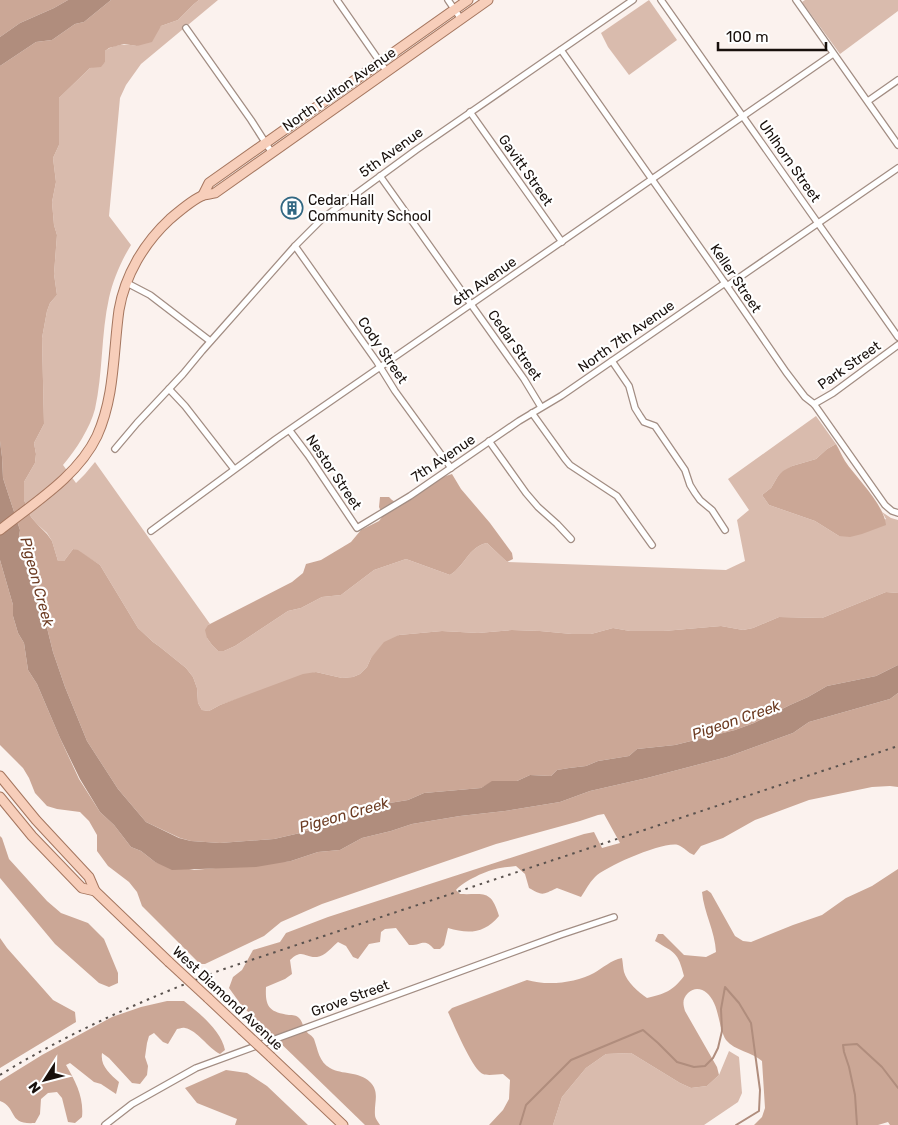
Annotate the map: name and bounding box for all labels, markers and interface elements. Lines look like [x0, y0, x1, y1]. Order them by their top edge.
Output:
scale bar [718, 20, 826, 52]
text: 100 m [726, 28, 768, 46]
street label: North Fulton Avenue [279, 44, 399, 135]
street label: Uhlhorn Street [755, 117, 824, 206]
street label: 5th Avenue [356, 124, 427, 181]
street label: Gavitt Street [495, 131, 557, 210]
place label: Cedar Hall Community School [308, 192, 431, 225]
building icon: Cedar Hall Community School [280, 196, 304, 220]
street label: Keller Street [706, 241, 765, 316]
street label: 6th Avenue [449, 253, 520, 310]
street label: North 7th Avenue [575, 297, 678, 376]
street label: Cedar Street [484, 307, 545, 384]
street label: Cody Street [354, 314, 411, 387]
street label: Park Street [815, 337, 884, 393]
street label: Nestor Street [302, 431, 365, 514]
street label: 7th Avenue [408, 431, 479, 486]
water label: Pigeon Creek [16, 535, 58, 629]
water label: Pigeon Creek [690, 696, 783, 744]
water label: Pigeon Creek [297, 794, 391, 836]
street label: West Diamond Avenue [169, 943, 287, 1054]
street label: Grove Street [309, 976, 392, 1020]
north arrow [20, 1055, 70, 1105]
text: N [25, 1078, 45, 1096]

